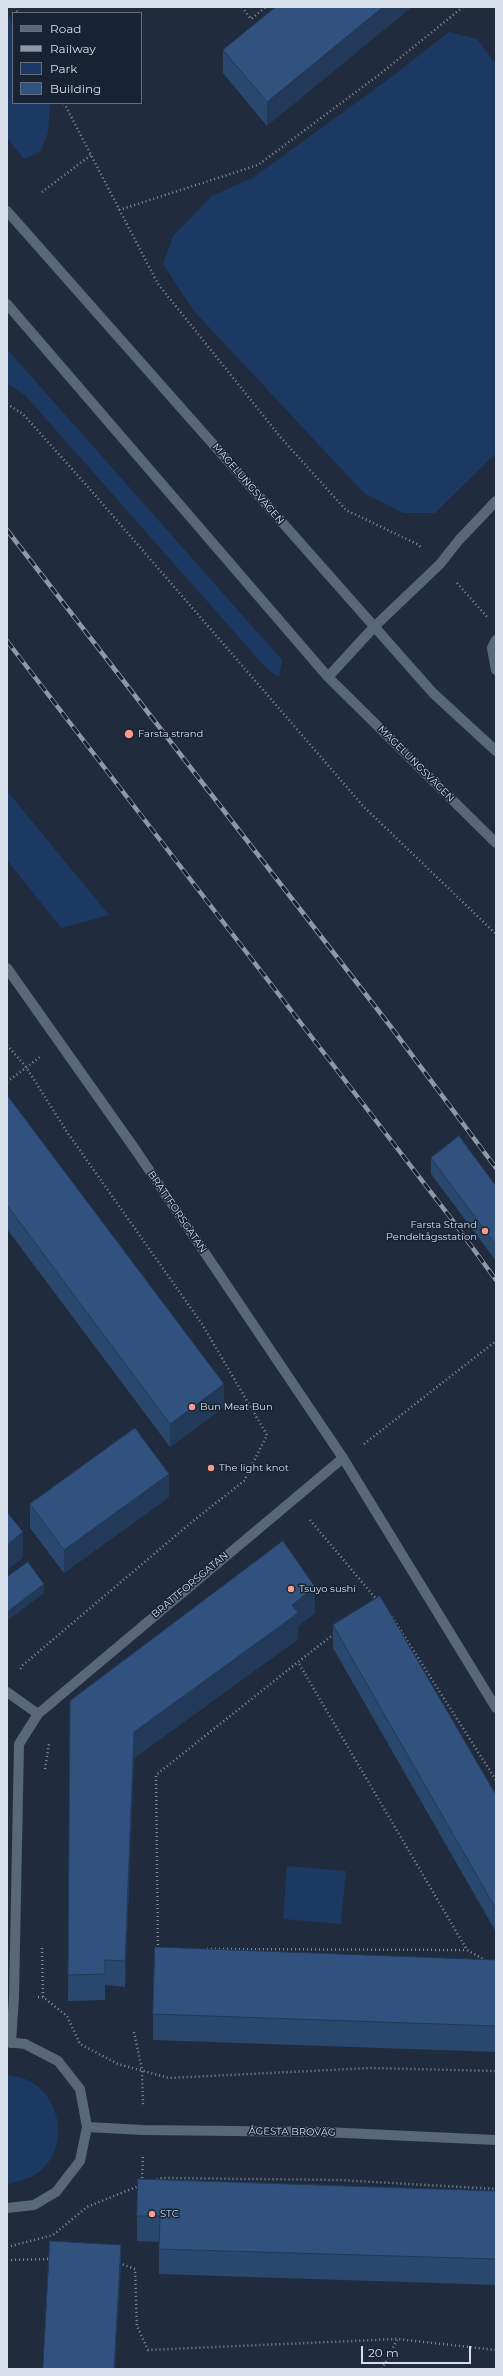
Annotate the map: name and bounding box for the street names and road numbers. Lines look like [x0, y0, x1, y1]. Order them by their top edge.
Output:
street label: MAGELUNGSVÄGEN [210, 441, 286, 527]
street label: MAGELUNGSVÄGEN [375, 723, 457, 805]
street label: BRATTFORSGATAN [145, 1169, 209, 1255]
street label: BRATTFORSGATAN [149, 1549, 231, 1621]
street label: ÅGESTA BROVÄG [248, 2125, 336, 2139]

